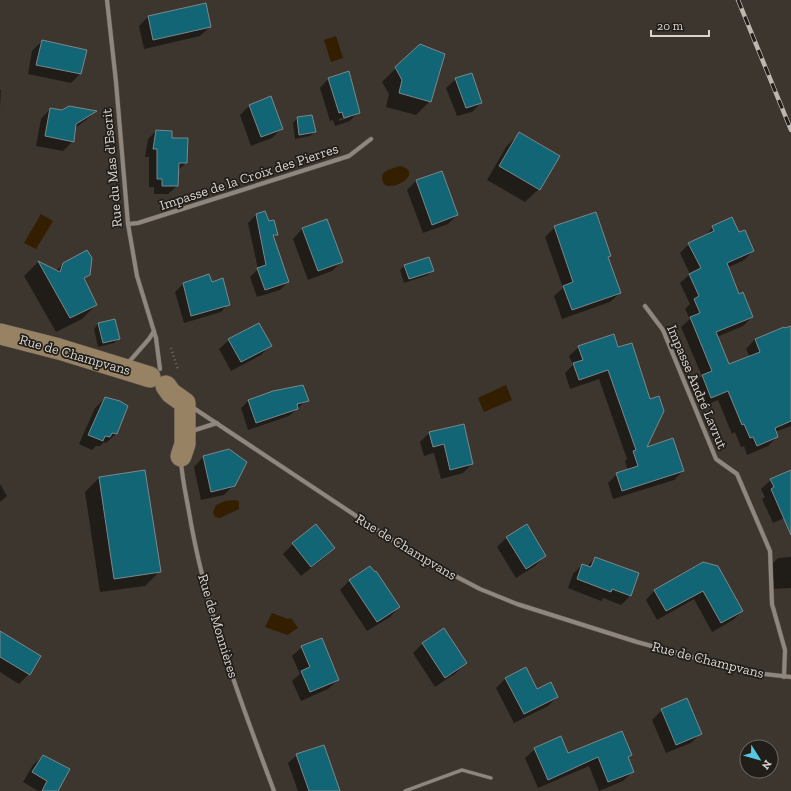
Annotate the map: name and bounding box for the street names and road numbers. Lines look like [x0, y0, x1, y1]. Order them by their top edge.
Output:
street label: Rue du Mas d'Escrit [98, 107, 126, 228]
street label: Impasse de la Croix des Pierres [157, 140, 341, 214]
street label: Impasse André Lavrut [663, 322, 731, 452]
street label: Rue de Champvans [17, 331, 133, 379]
street label: Rue de Champvans [352, 510, 460, 584]
street label: Rue de Monnières [194, 572, 242, 680]
street label: Rue de Champvans [650, 638, 766, 682]

